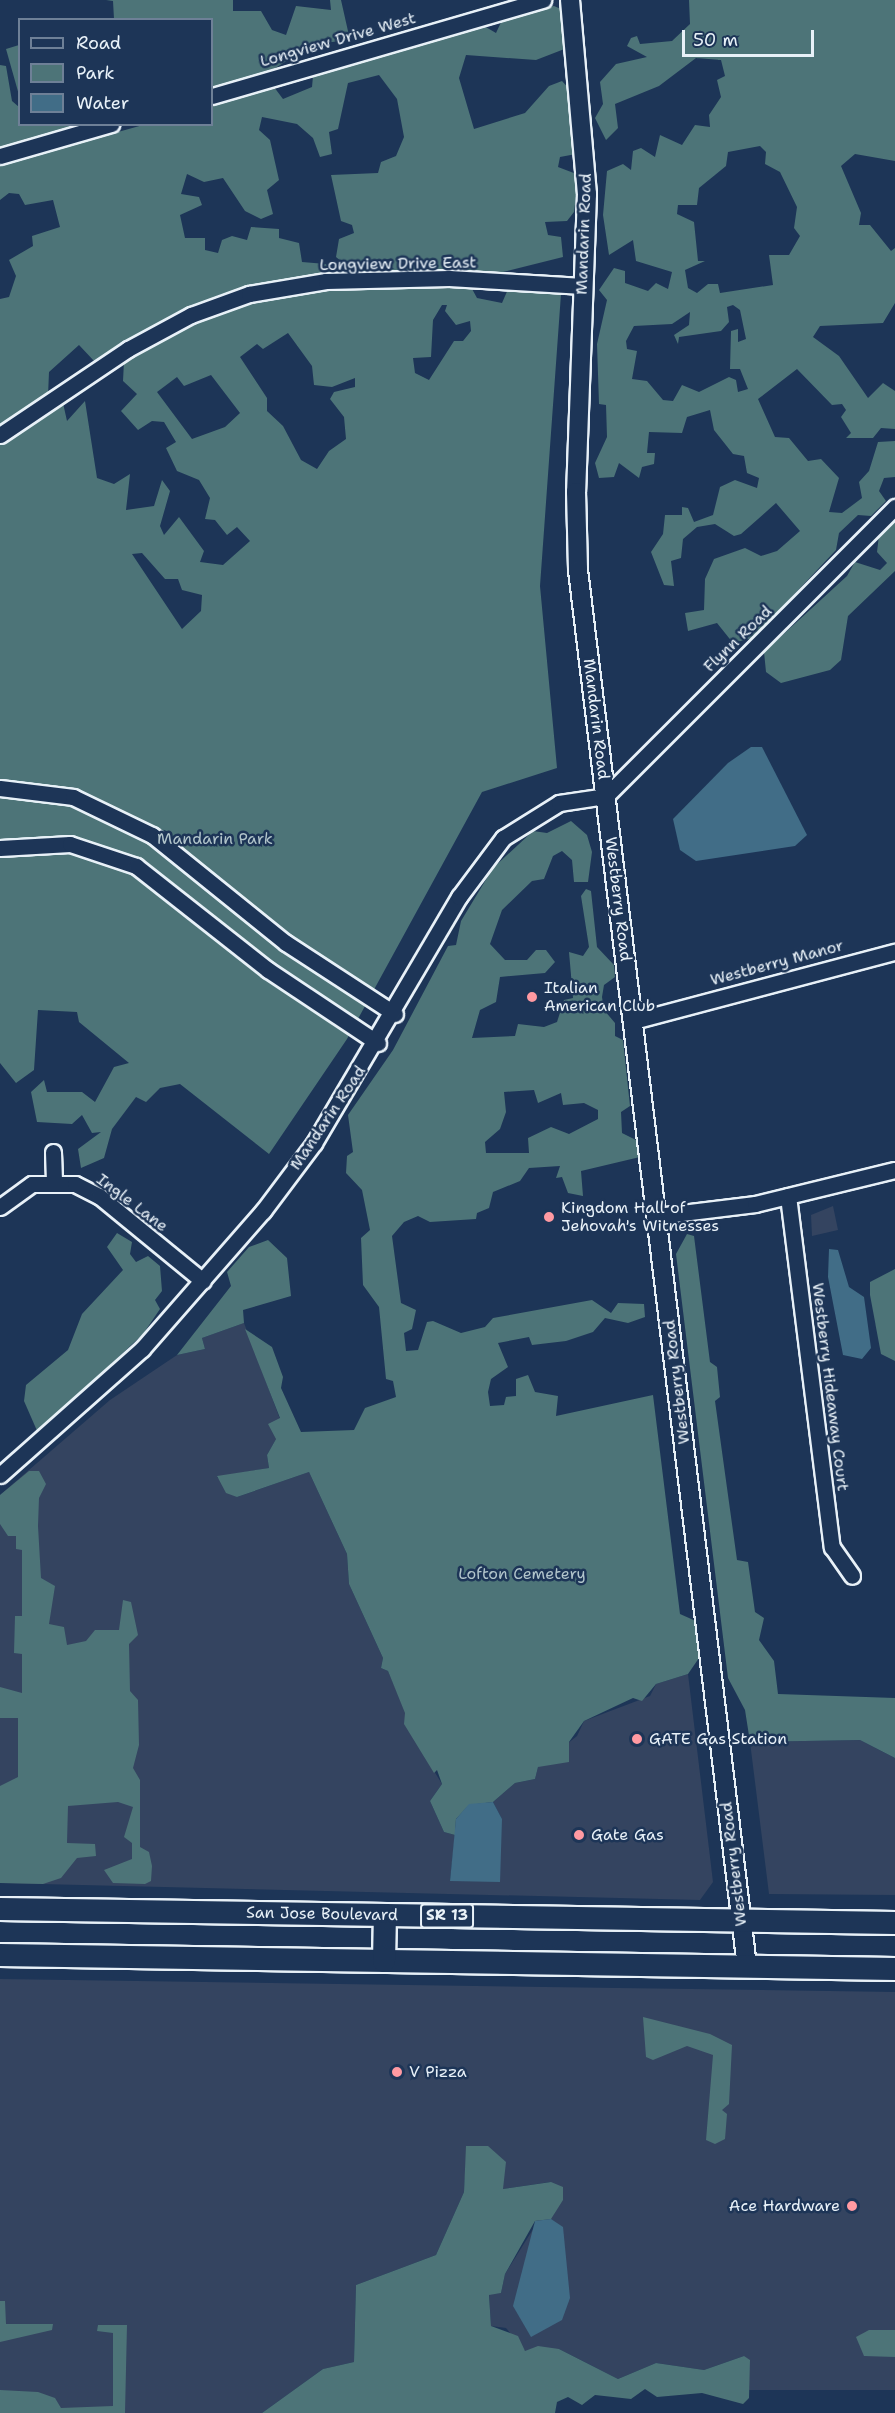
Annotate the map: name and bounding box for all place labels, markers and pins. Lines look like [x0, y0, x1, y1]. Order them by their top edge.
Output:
place label: Italian American Club [544, 978, 655, 1016]
marker: Italian American Club [525, 990, 539, 1004]
place label: Kingdom Hall of Jehovah's Witnesses [561, 1198, 719, 1236]
marker: Kingdom Hall of Jehovah's Witnesses [542, 1210, 556, 1224]
place label: GATE Gas Station [649, 1729, 787, 1749]
marker: GATE Gas Station [630, 1732, 644, 1746]
place label: Gate Gas [591, 1825, 664, 1845]
marker: Gate Gas [572, 1828, 586, 1842]
place label: V Pizza [409, 2062, 467, 2082]
marker: V Pizza [390, 2065, 404, 2079]
place label: Ace Hardware [729, 2196, 840, 2216]
marker: Ace Hardware [845, 2199, 859, 2213]

